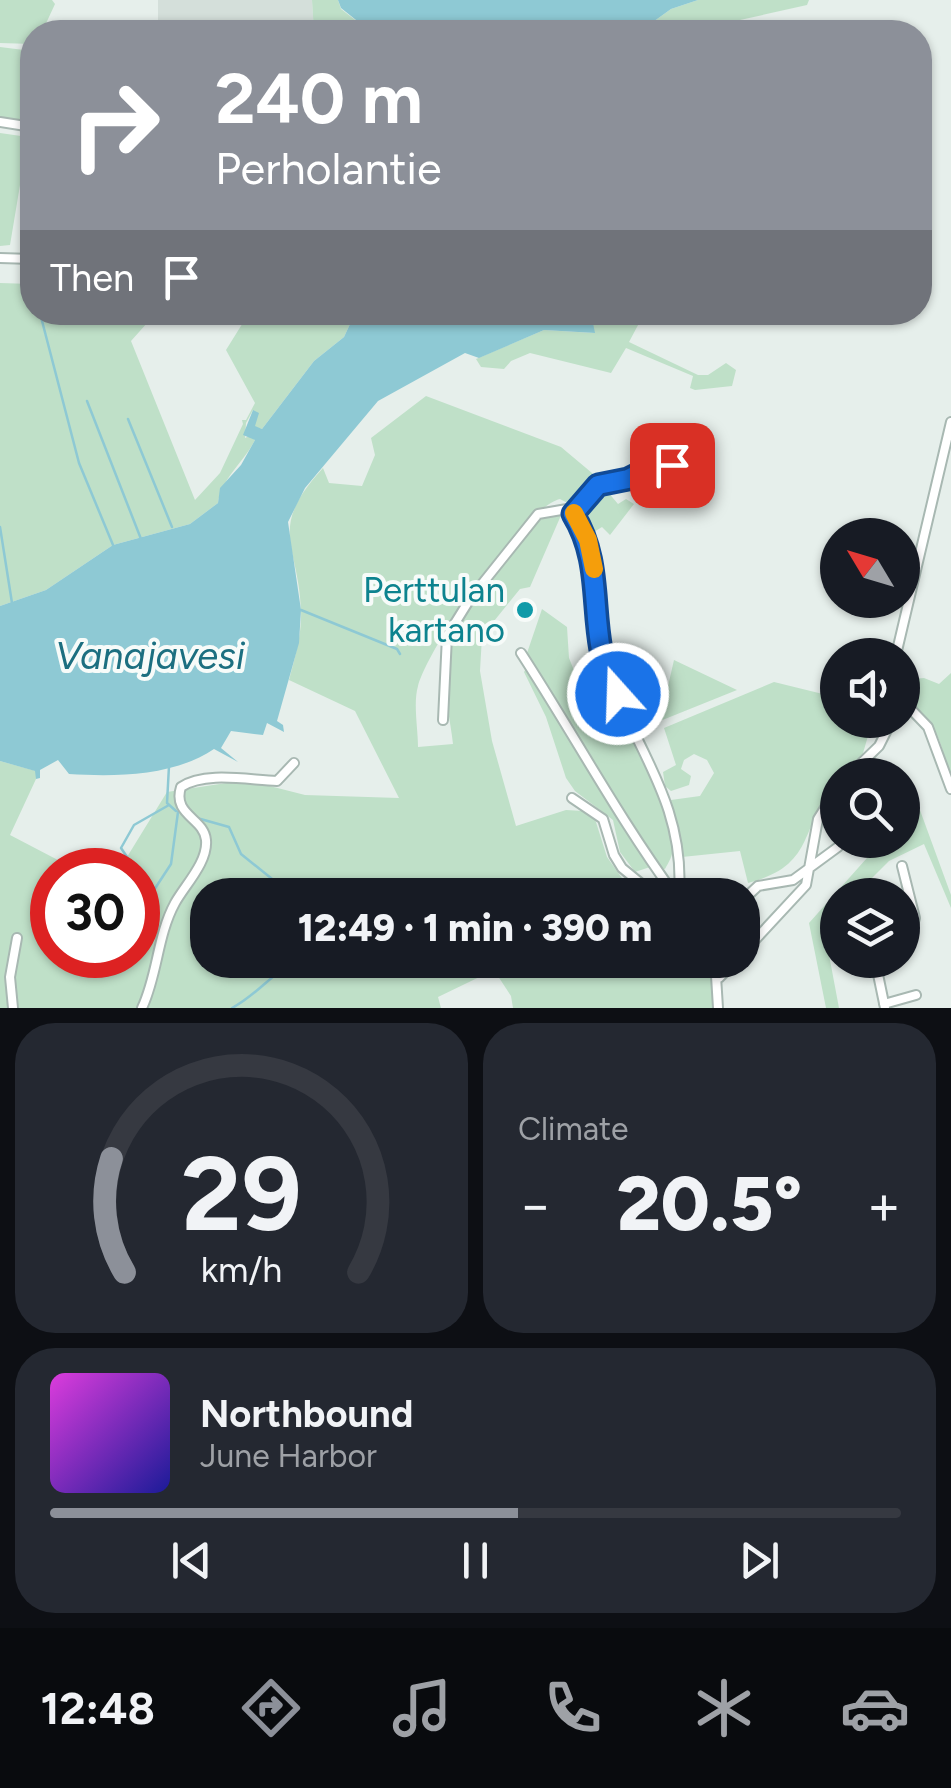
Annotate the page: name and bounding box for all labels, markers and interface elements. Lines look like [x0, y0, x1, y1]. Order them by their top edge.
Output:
text: 240 m [215, 56, 423, 141]
icon: right [50, 60, 180, 190]
text: Perholantie [215, 141, 442, 195]
icon: arrive [154, 250, 209, 305]
text: Then [50, 255, 134, 301]
pin [630, 423, 715, 508]
icon: arrive [645, 438, 700, 493]
north arrow [820, 518, 920, 618]
map controls [820, 518, 920, 978]
place label: Perttulan kartano [363, 569, 505, 651]
marker: Perttulan kartano [514, 599, 536, 621]
water label: Vanajavesi [55, 633, 245, 679]
button: sound [820, 638, 920, 738]
position arrow [566, 642, 670, 746]
button: search [820, 758, 920, 858]
speed limit sign: 30 [30, 848, 160, 978]
button: layers [820, 878, 920, 978]
text: 12:49 · 1 min · 390 m [298, 905, 652, 951]
text: Climate [518, 1110, 629, 1148]
text: 29 [181, 1131, 302, 1256]
text: 20.5° [617, 1159, 802, 1249]
text: − [518, 1172, 552, 1238]
text: + [867, 1172, 901, 1238]
text: km/h [201, 1248, 282, 1291]
text: Northbound [200, 1391, 413, 1437]
text: June Harbor [200, 1437, 377, 1475]
icon: previous [164, 1533, 219, 1588]
icon: pause [448, 1533, 503, 1588]
icon: next [732, 1533, 787, 1588]
icon: directions [236, 1673, 306, 1743]
icon: music [387, 1673, 457, 1743]
icon: phone [538, 1673, 608, 1743]
icon: climate [689, 1673, 759, 1743]
icon: car [840, 1673, 910, 1743]
text: 12:48 [41, 1681, 155, 1735]

